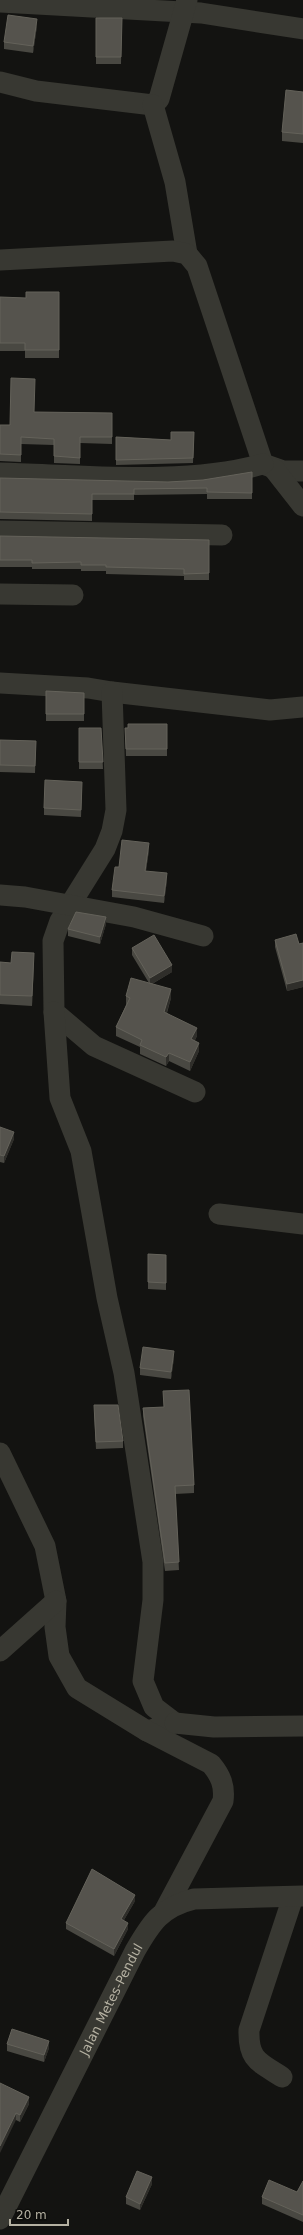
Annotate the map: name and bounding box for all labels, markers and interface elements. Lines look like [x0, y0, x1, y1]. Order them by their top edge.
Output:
street label: Jalan Metes-Pendul [76, 1941, 146, 2059]
scale bar [10, 2201, 68, 2227]
text: 20 m [16, 2208, 47, 2222]

